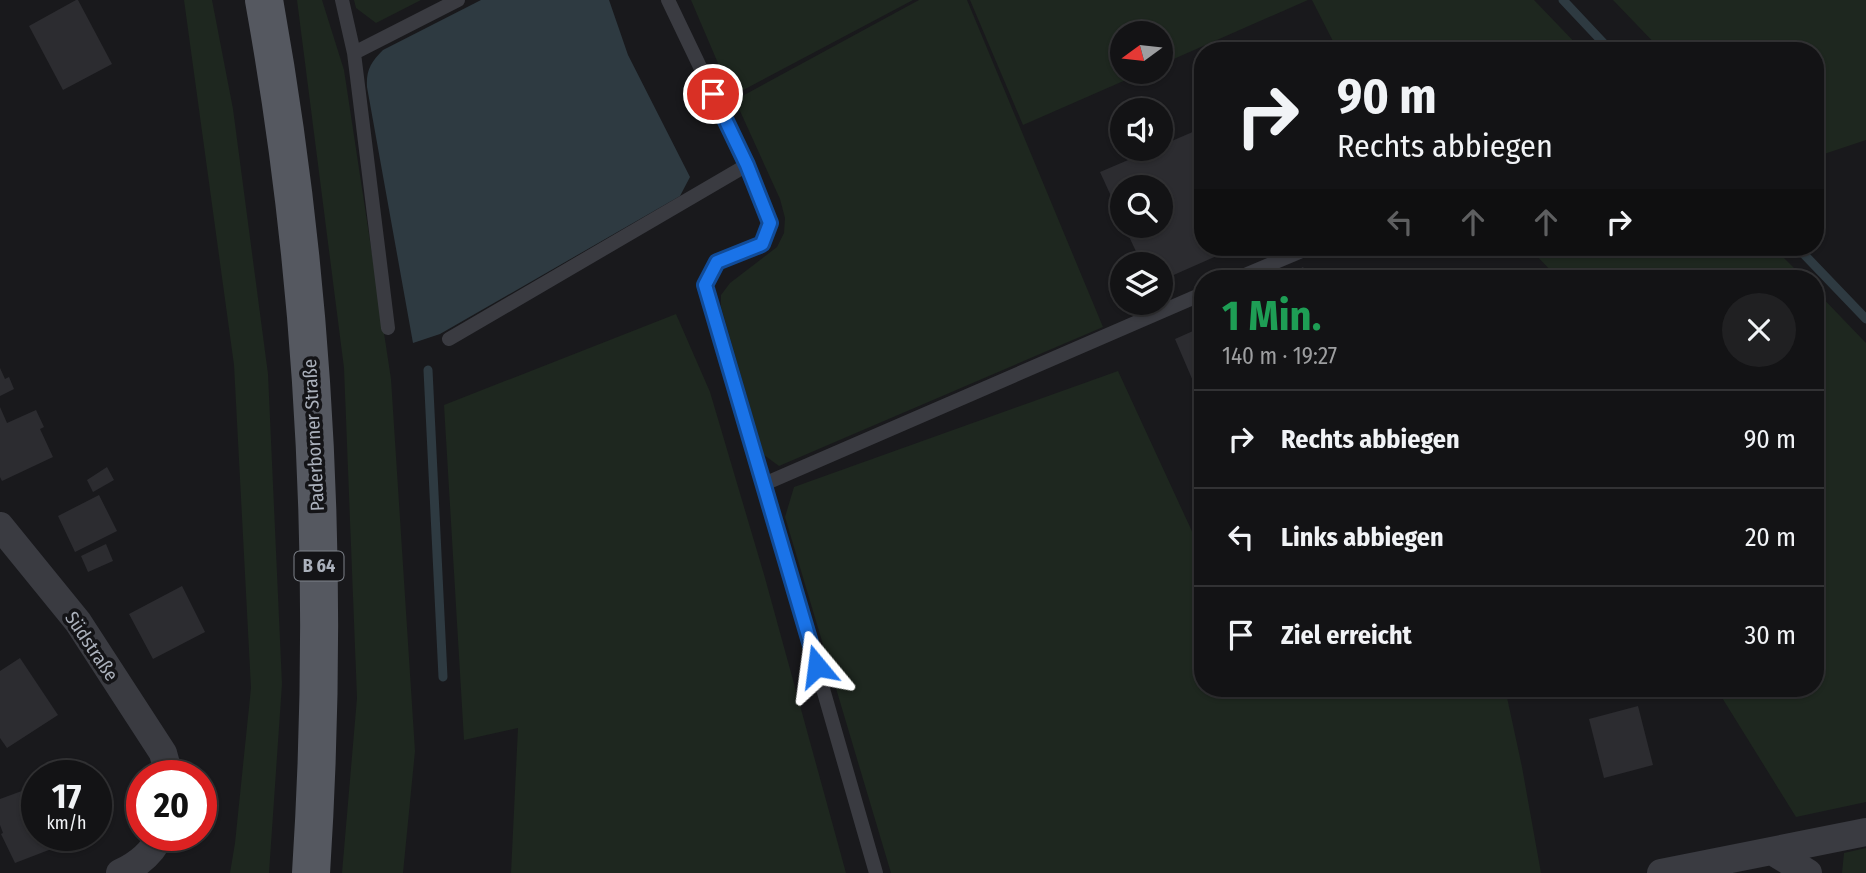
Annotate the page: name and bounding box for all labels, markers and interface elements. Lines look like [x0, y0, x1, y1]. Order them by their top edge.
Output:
north arrow [1110, 21, 1172, 84]
map controls [1110, 21, 1173, 315]
pin [683, 64, 743, 124]
text: 90 m [1337, 67, 1437, 126]
icon: right [1222, 70, 1313, 161]
icon: arrive [694, 75, 732, 113]
button: sound [1110, 98, 1173, 161]
text: Rechts abbiegen [1337, 127, 1553, 165]
button: search [1110, 175, 1173, 238]
icon: left [1381, 203, 1419, 241]
icon: ahead [1454, 203, 1492, 241]
icon: ahead [1527, 203, 1565, 241]
icon: right [1600, 203, 1638, 241]
button: layers [1110, 252, 1173, 315]
text: 1 Min. [1222, 291, 1321, 341]
button: close [1722, 293, 1796, 367]
text: 140 m · 19:27 [1222, 342, 1337, 370]
street label: Paderborner Straße [298, 358, 329, 512]
icon: right [1222, 420, 1260, 458]
text: Rechts abbiegen [1281, 424, 1460, 455]
text: 90 m [1744, 424, 1796, 455]
icon: left [1222, 518, 1260, 556]
text: Links abbiegen [1281, 522, 1444, 553]
text: 20 m [1745, 522, 1796, 553]
road number: B 64 [294, 552, 344, 580]
street label: Südstraße [60, 607, 123, 685]
icon: arrive [1222, 616, 1260, 654]
text: Ziel erreicht [1281, 620, 1412, 651]
text: 30 m [1745, 620, 1796, 651]
position arrow [780, 629, 854, 703]
speed limit sign: 20 [126, 760, 217, 851]
text: 17 [52, 775, 81, 817]
text: km/h [46, 812, 87, 834]

